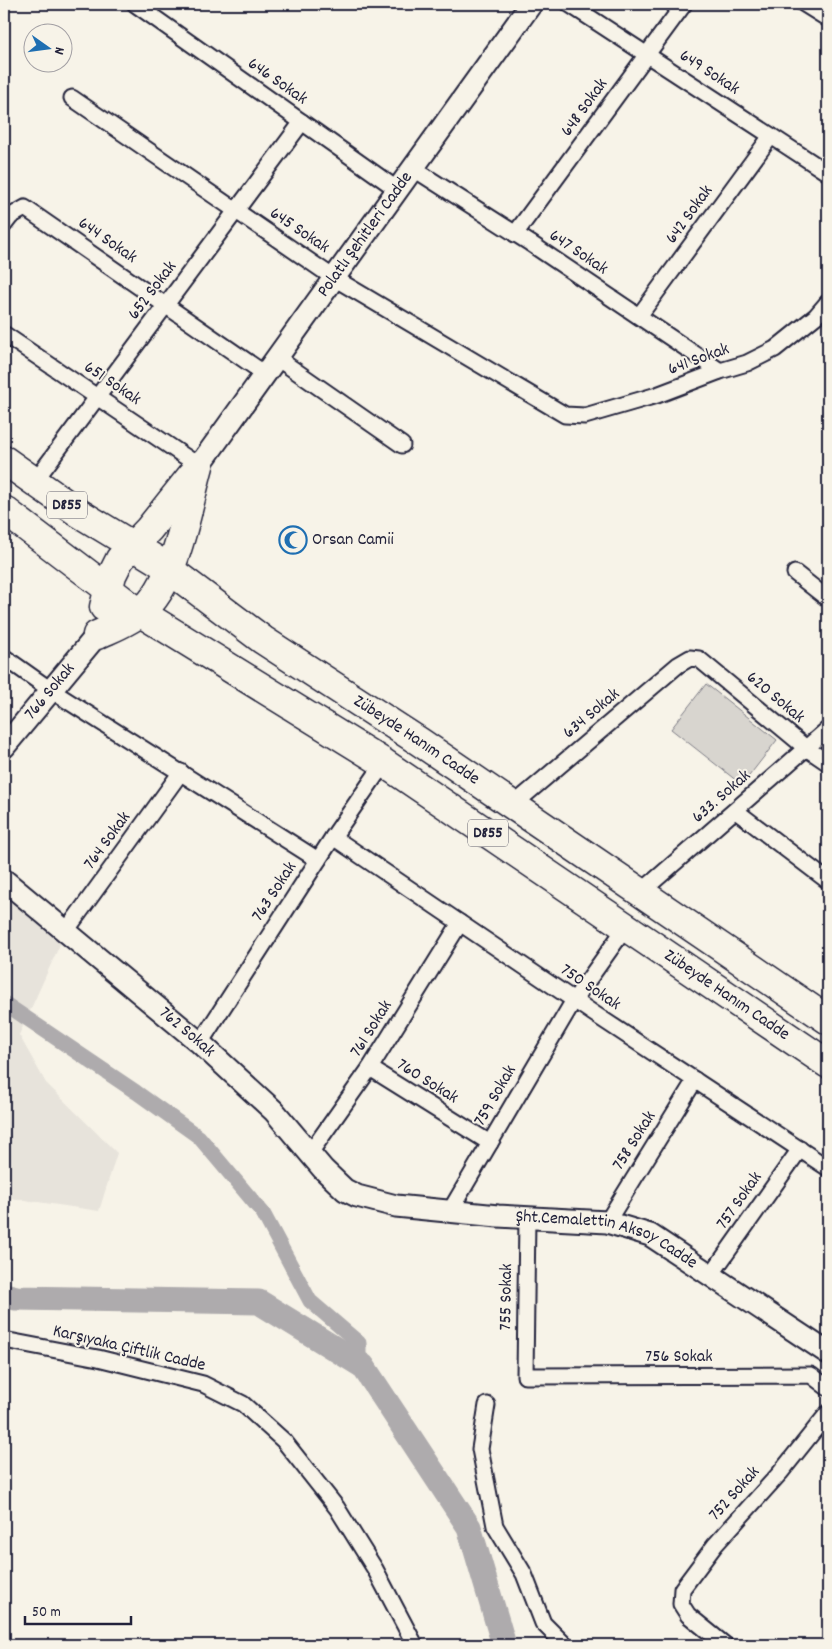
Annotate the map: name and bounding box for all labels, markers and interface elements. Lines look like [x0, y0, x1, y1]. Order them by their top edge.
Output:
north arrow [22, 22, 72, 72]
street label: 649 Sokak [674, 44, 744, 102]
text: N [48, 45, 69, 57]
street label: 646 Sokak [242, 52, 312, 112]
street label: 648 Sokak [555, 74, 615, 142]
street label: Polatlı Şehitleri Cadde [312, 167, 419, 303]
street label: 642 Sokak [660, 180, 720, 250]
street label: 645 Sokak [264, 202, 334, 260]
street label: 644 Sokak [72, 212, 142, 270]
street label: 647 Sokak [543, 224, 613, 282]
street label: 652 Sokak [122, 256, 184, 326]
street label: 641 Sokak [665, 337, 733, 383]
street label: 651 Sokak [78, 356, 146, 412]
road number: D855 [47, 492, 87, 518]
mosque icon: Orsan Camii [278, 525, 308, 555]
place label: Orsan Camii [312, 528, 394, 553]
street label: 766 Sokak [19, 658, 81, 726]
street label: 620 Sokak [740, 666, 810, 730]
street label: 634 Sokak [558, 683, 626, 745]
street label: Zübeyde Hanım Cadde [348, 689, 485, 792]
street label: 633. Sokak [687, 764, 757, 830]
street label: 764 Sokak [78, 807, 138, 875]
road number: D855 [468, 820, 508, 846]
street label: 763 Sokak [246, 857, 304, 927]
street label: Zübeyde Hanım Cadde [659, 944, 795, 1047]
street label: 750 Sokak [555, 959, 625, 1017]
street label: 761 Sokak [345, 996, 399, 1062]
street label: 762 Sokak [153, 1001, 221, 1063]
street label: 760 Sokak [391, 1053, 463, 1111]
street label: 759 Sokak [468, 1061, 524, 1131]
street label: 758 Sokak [607, 1107, 663, 1175]
street label: 757 Sokak [711, 1167, 769, 1235]
street label: Şht.Cemalettin Aksoy Cadde [515, 1204, 702, 1275]
street label: 755 Sokak [494, 1263, 520, 1331]
street label: Karşıyaka Çiftlik Cadde [50, 1319, 208, 1379]
street label: 756 Sokak [645, 1345, 713, 1370]
street label: 752 Sokak [704, 1461, 766, 1527]
scale bar [25, 1594, 131, 1626]
text: 50 m [32, 1602, 61, 1624]

